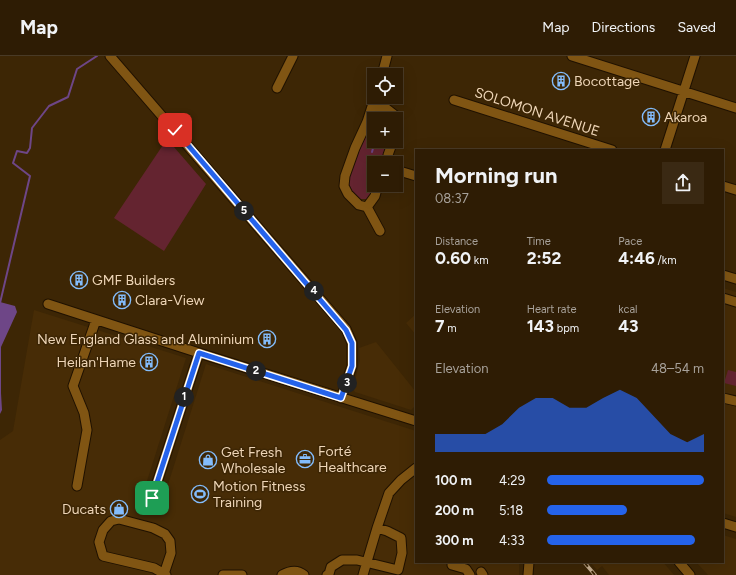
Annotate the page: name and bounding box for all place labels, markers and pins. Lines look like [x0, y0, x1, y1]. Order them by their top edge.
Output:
building icon: Bocottage [551, 71, 571, 91]
place label: Bocottage [574, 73, 640, 90]
building icon: Akaroa [641, 107, 661, 127]
place label: Akaroa [664, 109, 707, 126]
pin [158, 113, 192, 147]
pin: 5 [234, 201, 254, 221]
building icon: GMF Builders [69, 270, 89, 290]
place label: GMF Builders [92, 272, 175, 289]
pin: 4 [304, 281, 324, 301]
building icon: Clara-View [112, 290, 132, 310]
place label: Clara-View [135, 292, 204, 309]
building icon: New England Glass and Aluminium [257, 329, 277, 349]
place label: New England Glass and Aluminium [37, 331, 254, 348]
building icon: Heilan'Hame [139, 352, 159, 372]
place label: Heilan'Hame [57, 354, 136, 371]
pin: 2 [246, 361, 266, 381]
pin: 3 [337, 373, 357, 393]
pin: 1 [174, 387, 194, 407]
place label: Forté Healthcare [318, 443, 387, 476]
place label: Get Fresh Wholesale [221, 444, 286, 477]
office icon: Forté Healthcare [295, 449, 315, 469]
shop icon: Get Fresh Wholesale [198, 450, 218, 470]
place label: Motion Fitness Training [213, 478, 306, 511]
pin [135, 481, 169, 515]
sports icon: Motion Fitness Training [190, 484, 210, 504]
shop icon: Ducats [109, 499, 129, 519]
place label: Ducats [62, 501, 106, 518]

